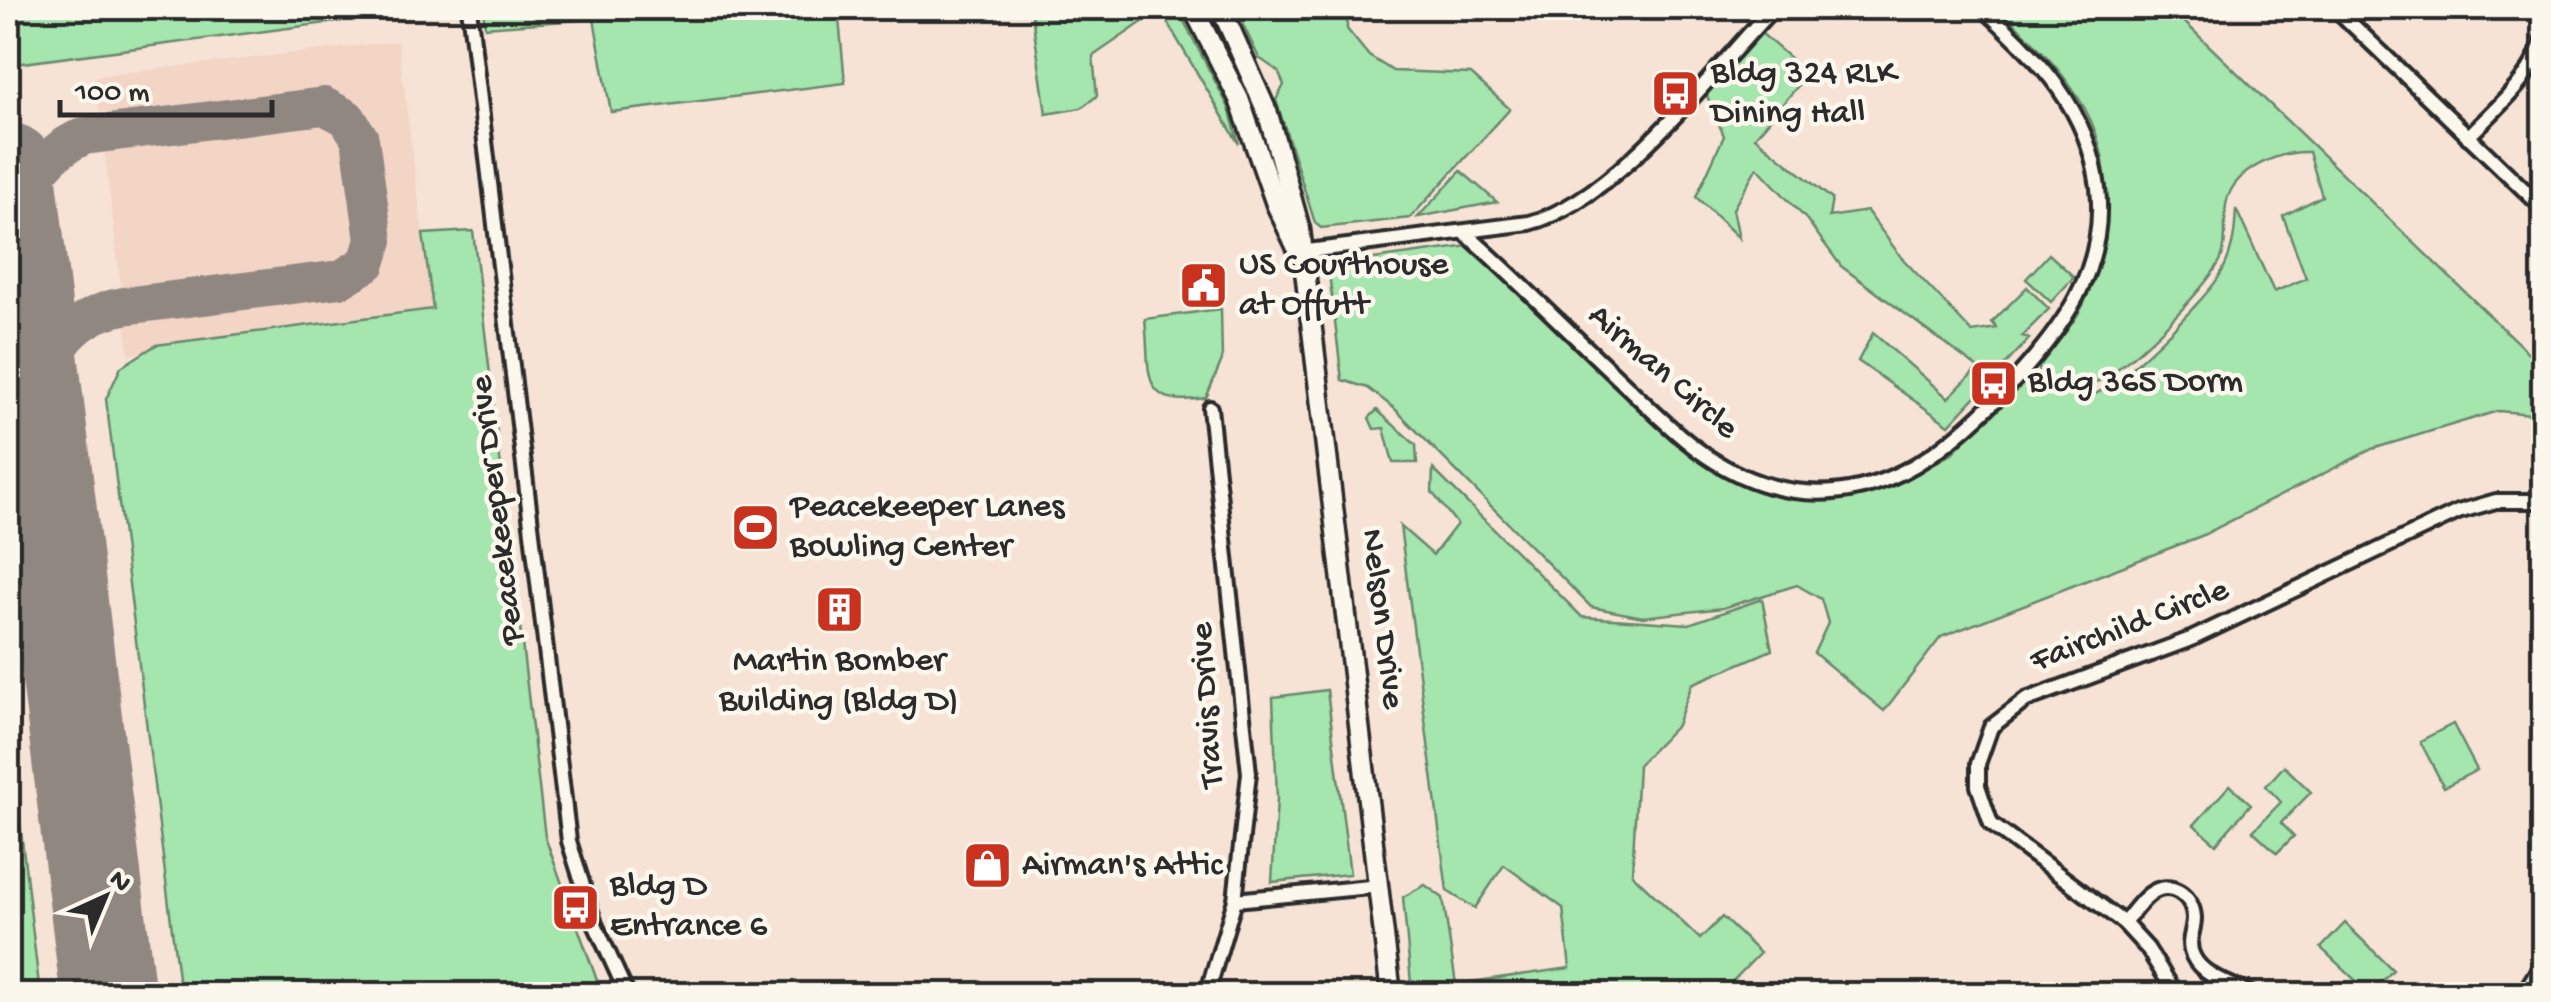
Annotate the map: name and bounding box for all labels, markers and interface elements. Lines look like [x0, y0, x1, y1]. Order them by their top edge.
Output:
place label: Bldg 324 RLK Dining Hall [1709, 54, 1900, 135]
scale bar [60, 55, 272, 117]
bus stop icon: Bldg 324 RLK Dining Hall [1650, 68, 1702, 120]
text: 100 m [74, 77, 150, 112]
place label: US Courthouse at Offutt [1239, 246, 1449, 327]
public building icon: US Courthouse at Offutt [1178, 260, 1230, 312]
street label: Airman Circle [1578, 296, 1747, 450]
bus stop icon: Bldg 365 Dorm [1967, 357, 2019, 409]
place label: Bldg 365 Dorm [2027, 363, 2243, 404]
street label: Peacekeeper Drive [462, 372, 536, 648]
place label: Peacekeeper Lanes Bowling Center [789, 488, 1065, 569]
sports icon: Peacekeeper Lanes Bowling Center [729, 502, 781, 554]
street label: Nelson Drive [1350, 527, 1412, 712]
street label: Fairchild Circle [2024, 570, 2236, 684]
building icon: Martin Bomber Building (Bldg D) [813, 584, 865, 636]
street label: Travis Drive [1183, 620, 1235, 791]
place label: Martin Bomber Building (Bldg D) [718, 642, 959, 723]
shop icon: Airman's Attic [961, 840, 1013, 892]
place label: Airman's Attic [1022, 846, 1223, 887]
north arrow [55, 847, 155, 947]
text: N [101, 864, 137, 900]
place label: Bldg D Entrance 6 [609, 867, 767, 948]
bus stop icon: Bldg D Entrance 6 [549, 881, 601, 933]

